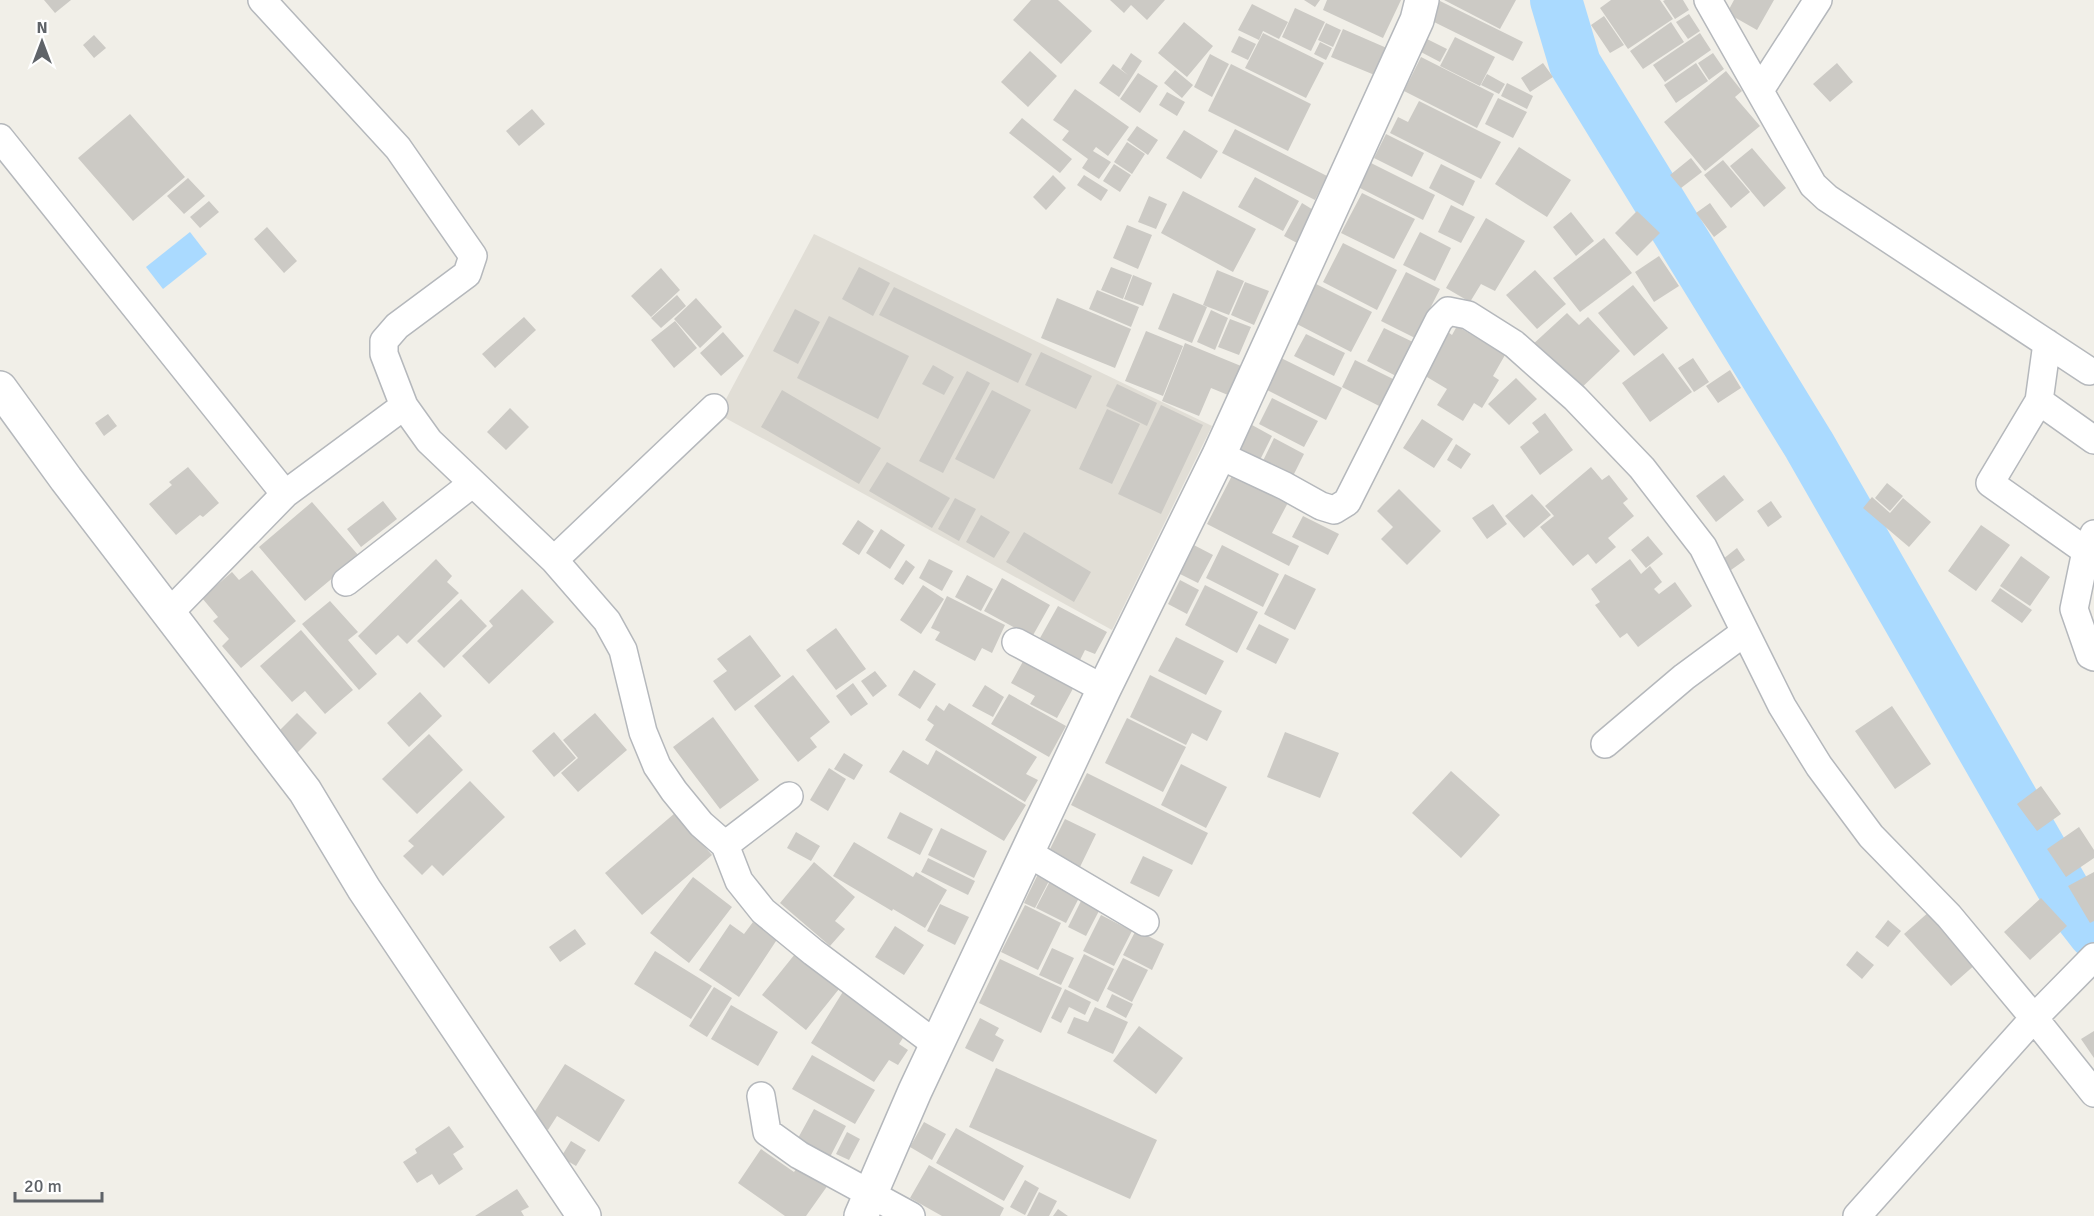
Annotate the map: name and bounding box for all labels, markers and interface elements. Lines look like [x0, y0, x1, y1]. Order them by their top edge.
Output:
north arrow [12, 12, 72, 72]
text: N [36, 18, 48, 38]
scale bar [15, 1165, 102, 1203]
text: 20 m [24, 1175, 62, 1197]

